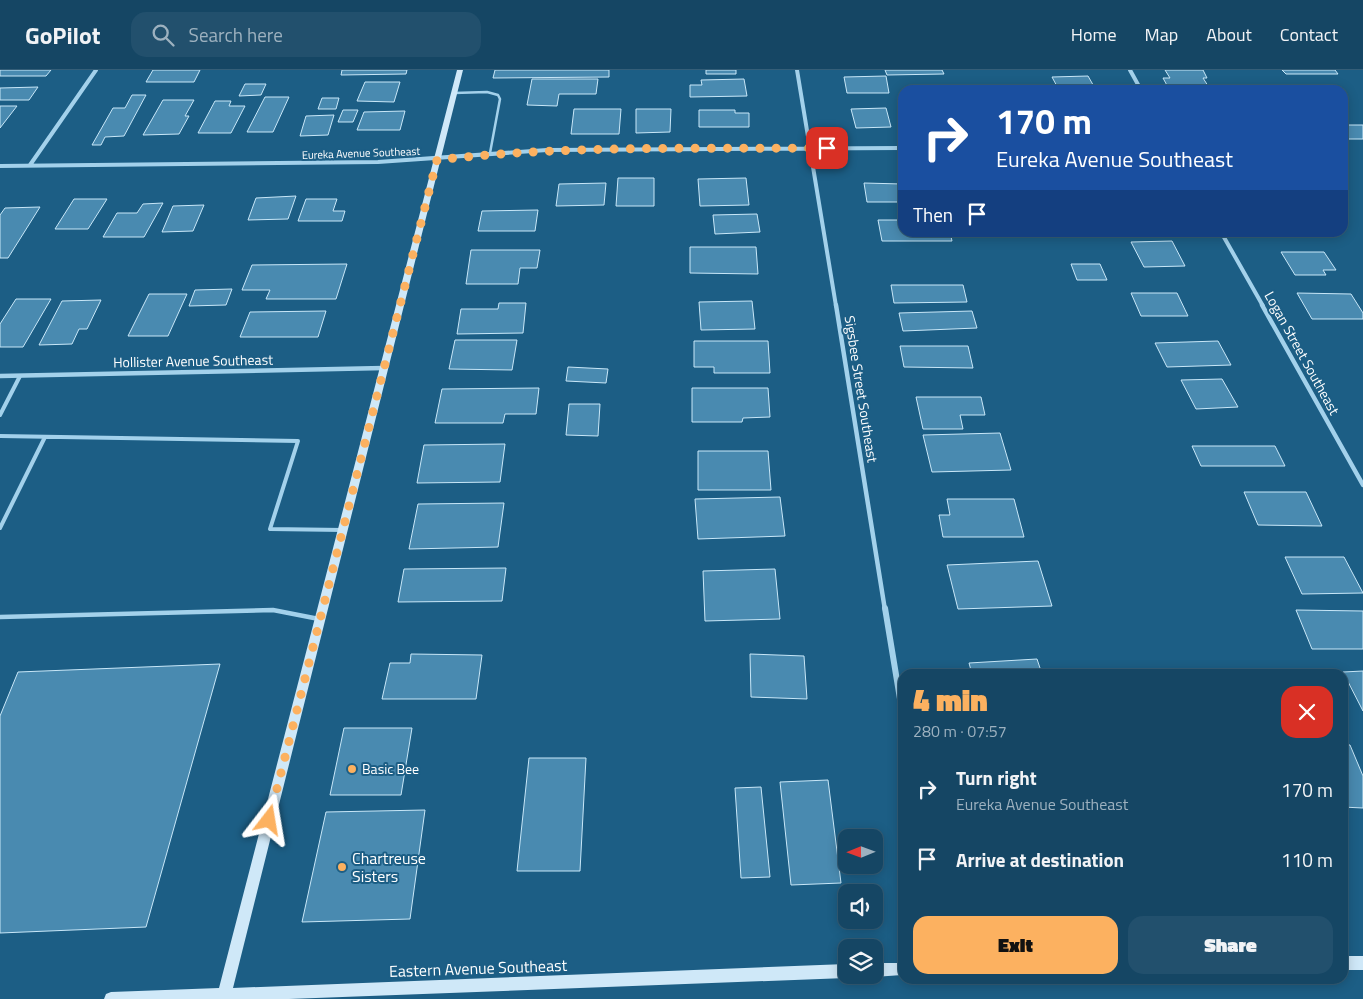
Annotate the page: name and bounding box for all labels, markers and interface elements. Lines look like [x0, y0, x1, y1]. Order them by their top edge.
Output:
search box [131, 12, 481, 57]
text: GoPilot [25, 17, 101, 53]
text: Search here [189, 20, 283, 49]
icon: search [149, 21, 177, 49]
text: Home [1071, 21, 1117, 48]
text: Map [1145, 21, 1178, 48]
text: About [1206, 21, 1252, 48]
text: Contact [1280, 21, 1338, 48]
text: 170 m [996, 94, 1092, 148]
icon: right [913, 105, 978, 170]
pin [806, 127, 848, 169]
icon: arrive [813, 134, 841, 162]
text: Eureka Avenue Southeast [996, 142, 1233, 176]
street label: Eureka Avenue Southeast [301, 143, 421, 163]
text: Then [913, 200, 953, 229]
icon: arrive [963, 200, 991, 228]
street label: Logan Street Southeast [1260, 287, 1345, 418]
street label: Sigsbee Street Southeast [840, 314, 883, 464]
street label: Hollister Avenue Southeast [113, 349, 273, 372]
text: 4 min [913, 677, 988, 723]
button: close [1281, 686, 1333, 738]
text: 280 m · 07:57 [913, 719, 1007, 743]
place label: Basic Bee [362, 758, 419, 779]
marker: Basic Bee [346, 763, 358, 775]
text: Turn right [956, 763, 1037, 792]
icon: right [913, 775, 941, 803]
text: 170 m [1281, 775, 1333, 804]
text: Eureka Avenue Southeast [956, 792, 1128, 816]
position arrow [242, 793, 294, 845]
north arrow [838, 829, 882, 874]
map controls [838, 829, 883, 984]
icon: arrive [913, 845, 941, 873]
text: Arrive at destination [956, 845, 1124, 874]
text: 110 m [1281, 845, 1333, 874]
place label: Chartreuse Sisters [352, 846, 426, 888]
marker: Chartreuse Sisters [336, 861, 348, 873]
button: sound [838, 884, 883, 929]
button: Exit [913, 916, 1118, 974]
button: Share [1128, 916, 1333, 974]
button: layers [838, 939, 883, 984]
street label: Eastern Avenue Southeast [389, 953, 568, 983]

